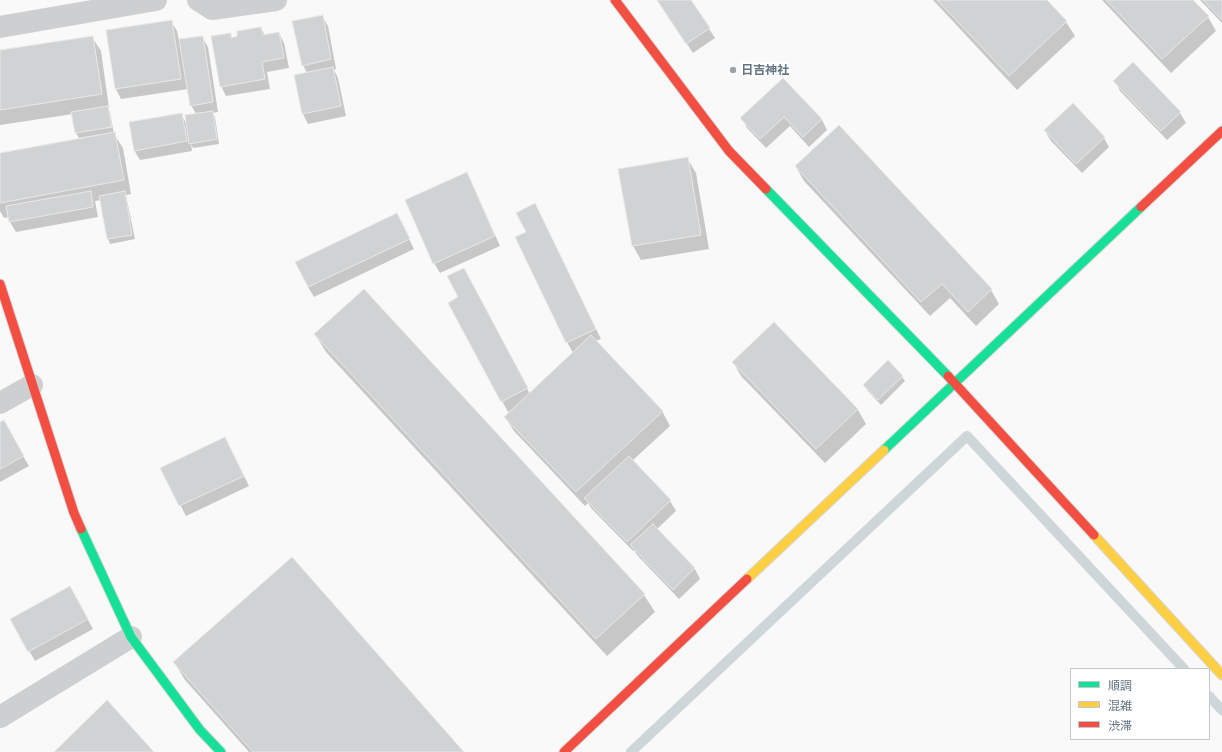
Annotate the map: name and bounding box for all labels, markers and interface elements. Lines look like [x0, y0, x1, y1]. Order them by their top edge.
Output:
place label: 日吉神社 [741, 63, 789, 77]
marker: 日吉神社 [728, 65, 738, 75]
legend [1070, 668, 1210, 740]
text: 順調 [1108, 678, 1132, 693]
text: 混雑 [1108, 698, 1132, 713]
text: 渋滞 [1108, 718, 1132, 733]

